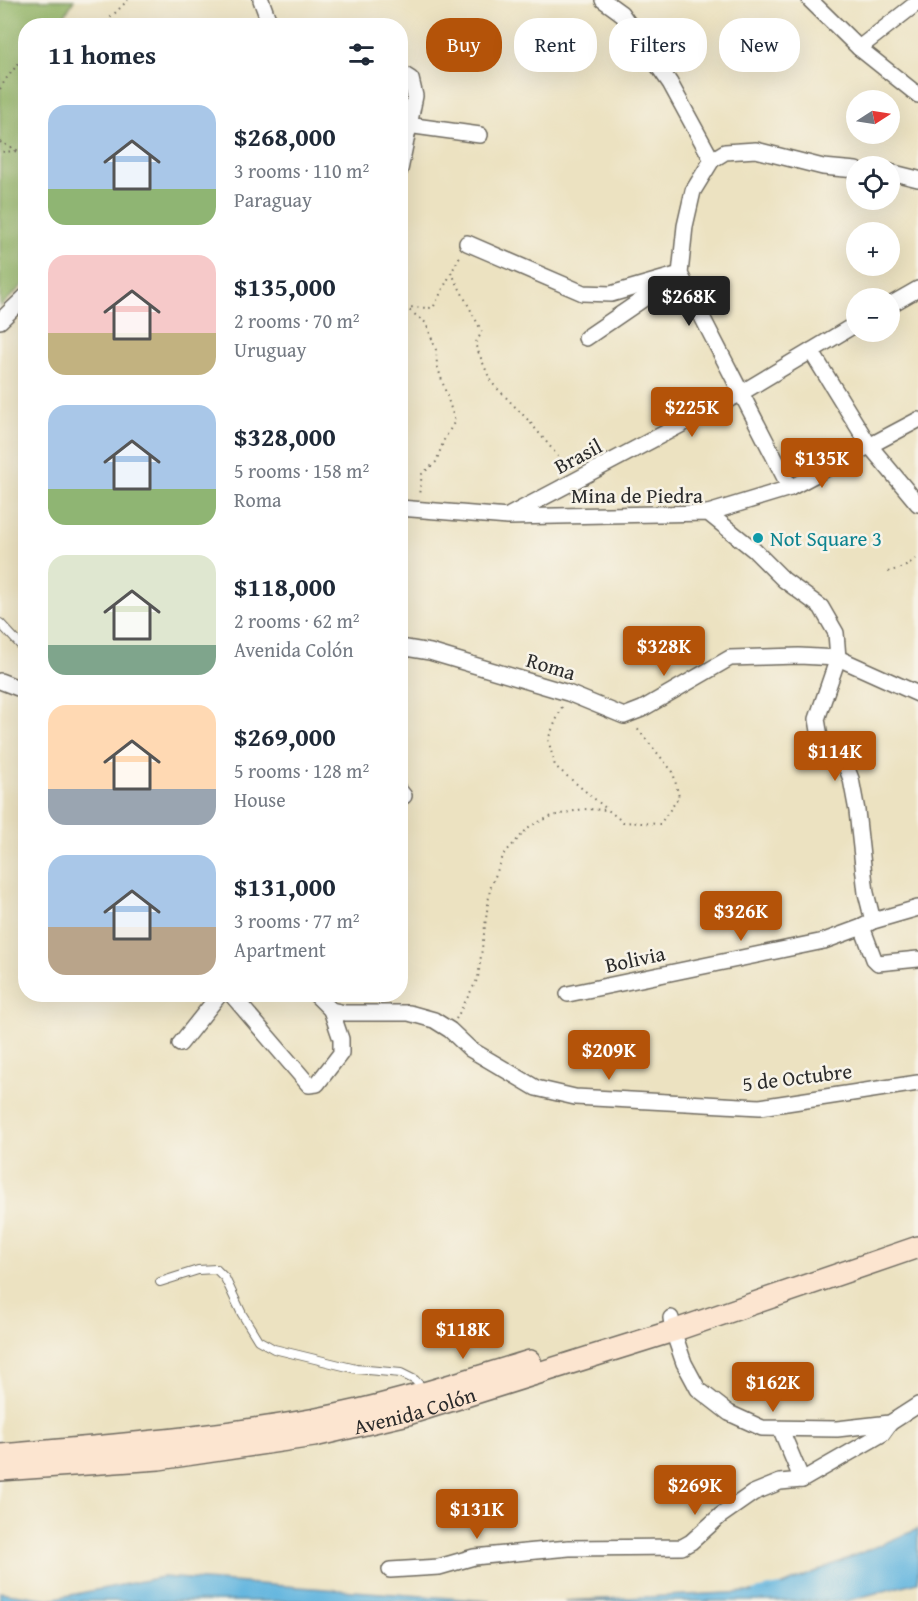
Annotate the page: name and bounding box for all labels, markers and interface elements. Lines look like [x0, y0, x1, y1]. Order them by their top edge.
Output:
chip: Buy [426, 18, 502, 72]
chip: Rent [514, 18, 597, 72]
chip: Filters [609, 18, 707, 72]
chip: New [719, 18, 800, 72]
text: 11 homes [48, 35, 156, 74]
icon: filters [345, 38, 378, 71]
north arrow [846, 90, 900, 144]
map controls [846, 90, 900, 342]
text: $268,000 [234, 117, 336, 156]
icon: home [96, 129, 168, 201]
text: 3 rooms · 110 m² [234, 156, 369, 185]
button: locate [846, 156, 900, 210]
text: Paraguay [234, 185, 312, 214]
button: + [846, 222, 900, 276]
text: $135,000 [234, 267, 336, 306]
pin: $268K [647, 276, 731, 327]
icon: home [96, 279, 168, 351]
text: $268K [662, 281, 716, 310]
button: − [846, 288, 900, 342]
text: 2 rooms · 70 m² [234, 306, 360, 335]
text: Uruguay [234, 335, 306, 364]
pin: $225K [650, 387, 734, 438]
text: $225K [665, 392, 719, 421]
text: $328,000 [234, 417, 336, 456]
icon: home [96, 429, 168, 501]
street label: Brasil [548, 430, 608, 482]
pin: $135K [780, 438, 864, 489]
text: $135K [795, 443, 849, 472]
text: 5 rooms · 158 m² [234, 456, 369, 485]
street label: Mina de Piedra [571, 480, 703, 511]
text: Roma [234, 485, 282, 514]
place label: Not Square 3 [770, 523, 882, 554]
marker: Not Square 3 [751, 531, 765, 545]
text: $118,000 [234, 567, 336, 606]
icon: home [96, 579, 168, 651]
text: 2 rooms · 62 m² [234, 606, 360, 635]
pin: $328K [622, 626, 706, 677]
text: $328K [637, 631, 691, 660]
text: Avenida Colón [234, 635, 354, 664]
street label: Roma [523, 644, 579, 688]
text: $269,000 [234, 717, 336, 756]
icon: home [96, 729, 168, 801]
pin: $114K [793, 731, 877, 782]
text: $114K [808, 736, 862, 765]
text: 5 rooms · 128 m² [234, 756, 369, 785]
text: House [234, 785, 286, 814]
text: $131,000 [234, 867, 336, 906]
icon: home [96, 879, 168, 951]
pin: $326K [699, 891, 783, 942]
text: $326K [714, 896, 768, 925]
text: 3 rooms · 77 m² [234, 906, 360, 935]
text: Apartment [234, 935, 326, 964]
street label: Bolivia [602, 938, 668, 980]
pin: $209K [567, 1030, 651, 1081]
text: $209K [582, 1035, 636, 1064]
street label: 5 de Octubre [740, 1055, 854, 1099]
pin: $118K [421, 1309, 505, 1360]
text: $118K [436, 1314, 490, 1343]
pin: $162K [731, 1362, 815, 1413]
text: $162K [746, 1367, 800, 1396]
street label: Avenida Colón [351, 1378, 480, 1442]
pin: $269K [653, 1465, 737, 1516]
text: $269K [668, 1470, 722, 1499]
pin: $131K [435, 1489, 519, 1540]
text: $131K [450, 1494, 504, 1523]

